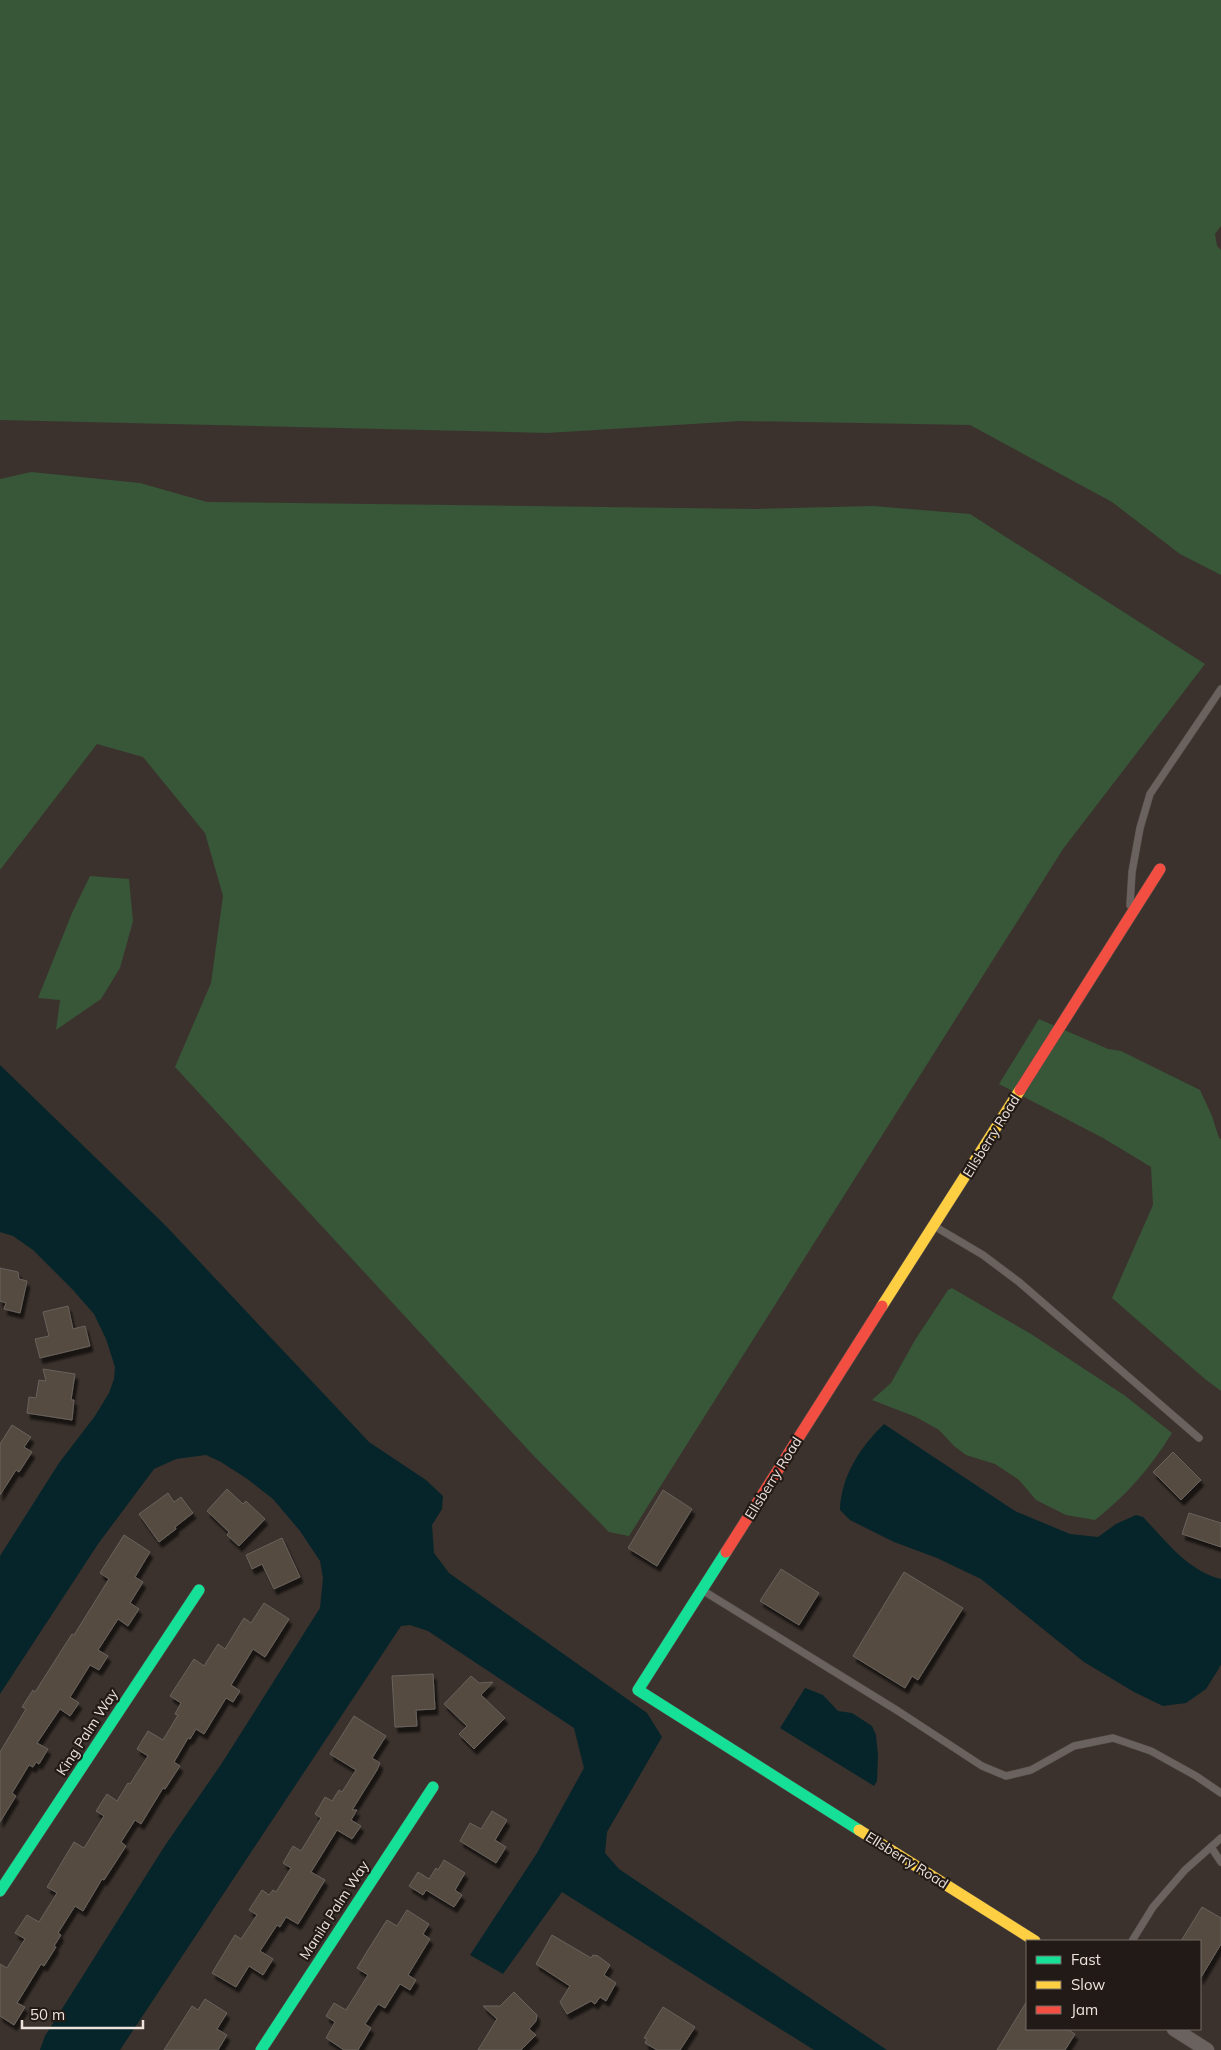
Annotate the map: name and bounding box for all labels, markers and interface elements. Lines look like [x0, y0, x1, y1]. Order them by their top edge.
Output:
street label: Ellsberry Road [958, 1091, 1024, 1181]
street label: Ellsberry Road [740, 1433, 806, 1523]
street label: King Palm Way [52, 1685, 122, 1779]
street label: Ellsberry Road [862, 1827, 952, 1893]
street label: Manila Palm Way [295, 1857, 373, 1963]
legend [1026, 1940, 1201, 2030]
text: Fast [1071, 1950, 1101, 1969]
text: Slow [1071, 1975, 1105, 1994]
scale bar [22, 1998, 144, 2030]
text: Jam [1071, 2000, 1098, 2019]
text: 50 m [30, 2005, 65, 2024]

